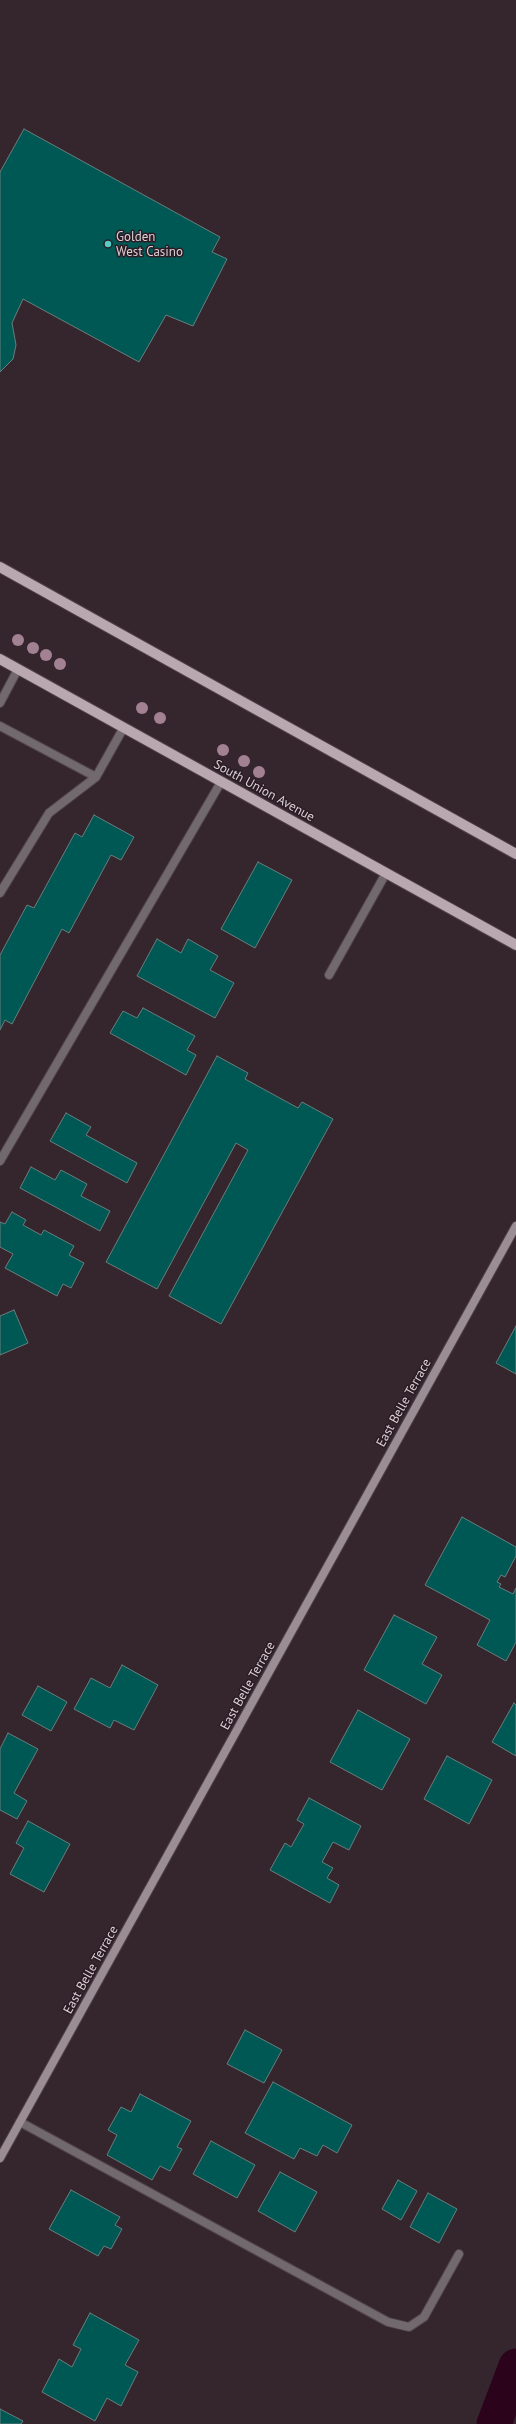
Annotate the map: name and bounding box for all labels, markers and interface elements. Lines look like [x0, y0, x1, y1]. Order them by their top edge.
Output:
place label: Golden West Casino [116, 229, 183, 260]
marker: Golden West Casino [103, 239, 113, 249]
street label: South Union Avenue [211, 757, 317, 825]
street label: East Belle Terrace [373, 1356, 435, 1450]
street label: East Belle Terrace [217, 1639, 279, 1733]
street label: East Belle Terrace [60, 1923, 122, 2017]

